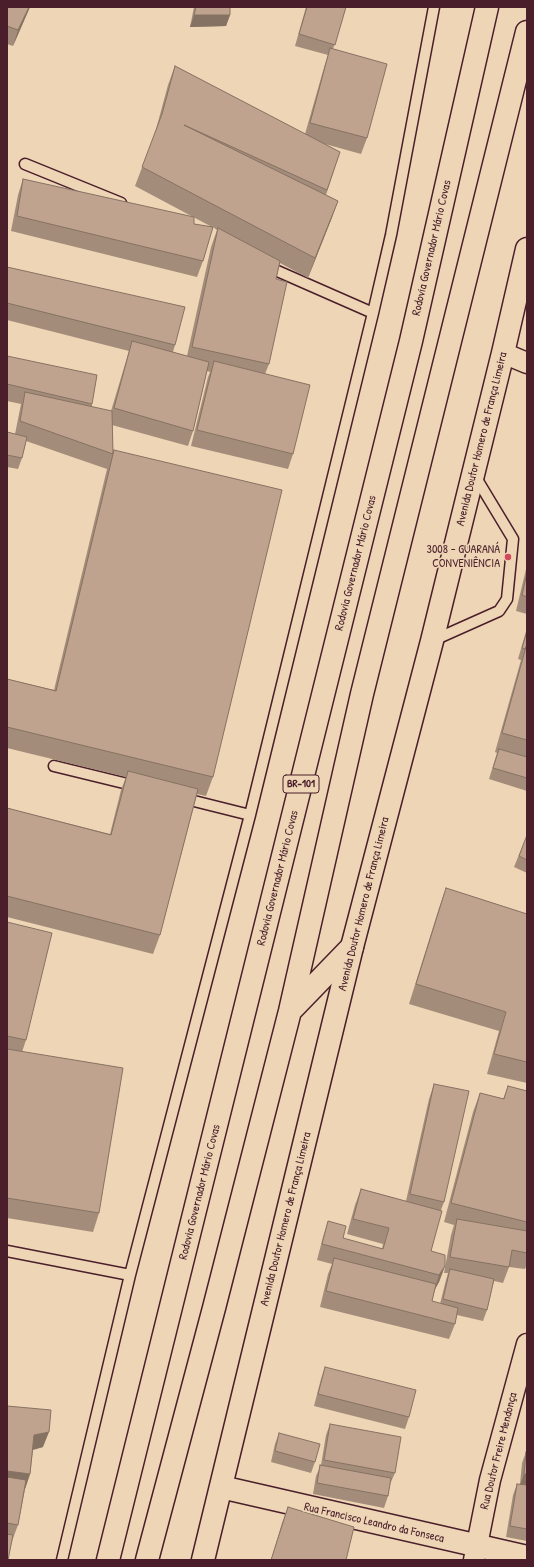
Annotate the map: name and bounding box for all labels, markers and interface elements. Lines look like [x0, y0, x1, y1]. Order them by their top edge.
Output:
street label: Rodovia Governador Mário Covas [409, 179, 455, 317]
street label: Avenida Doutor Homero de França Limeira [453, 351, 511, 527]
street label: Rodovia Governador Mário Covas [332, 494, 380, 632]
place label: 3008 - GUARANÁ CONVENIÊNCIA [427, 543, 500, 571]
marker: 3008 - GUARANÁ CONVENIÊNCIA [503, 552, 513, 562]
road number: BR-101 [283, 775, 319, 793]
street label: Rodovia Governador Mário Covas [254, 809, 302, 947]
street label: Avenida Doutor Homero de França Limeira [335, 816, 393, 992]
street label: Rodovia Governador Mário Covas [176, 1123, 224, 1261]
street label: Avenida Doutor Homero de França Limeira [257, 1131, 315, 1307]
street label: Rua Doutor Freire Mendonça [478, 1391, 520, 1511]
street label: Rua Francisco Leandro da Fonseca [303, 1500, 445, 1546]

